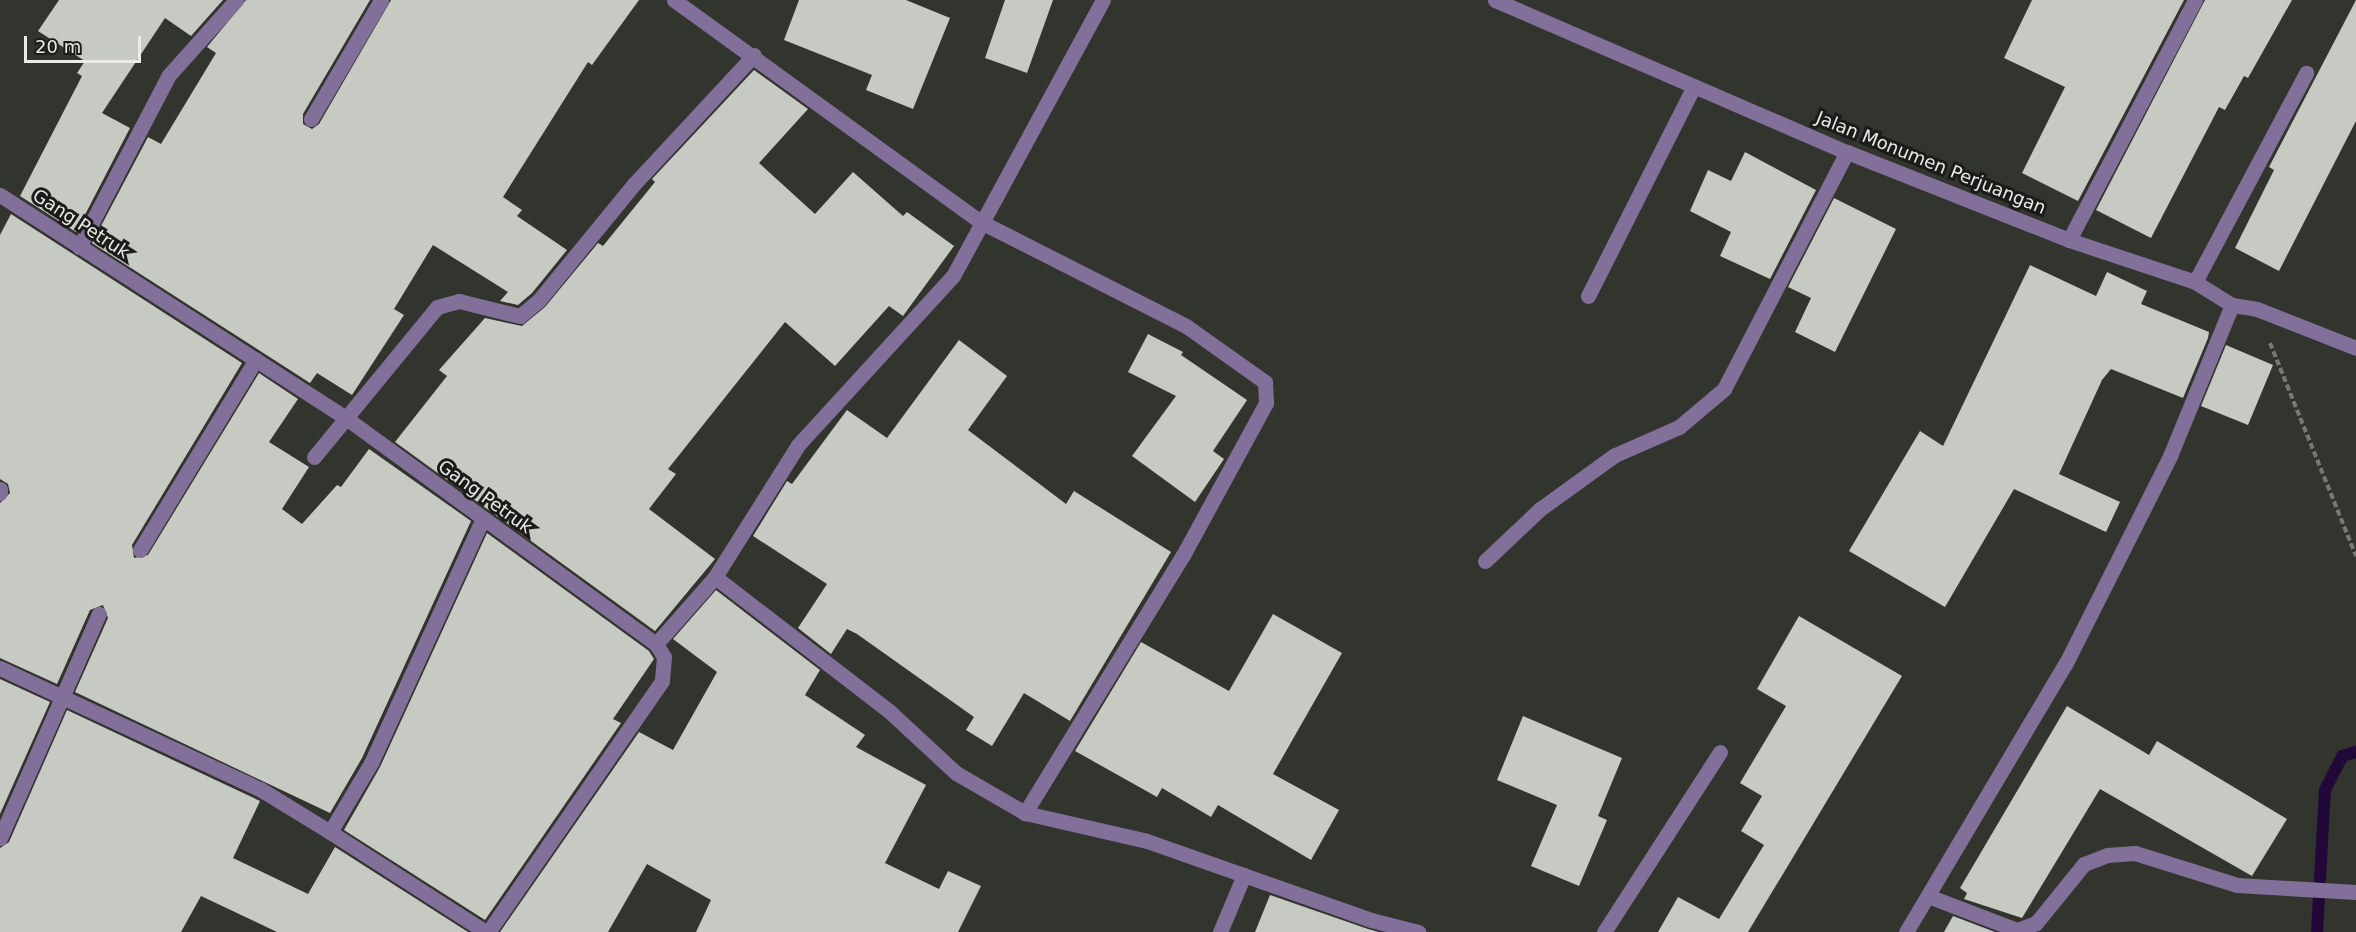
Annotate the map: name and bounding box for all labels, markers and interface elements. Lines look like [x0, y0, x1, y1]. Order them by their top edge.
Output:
scale bar [27, 24, 144, 62]
text: 20 m [35, 36, 81, 57]
street label: Jalan Monumen Perjuangan [1813, 107, 2049, 219]
street label: Gang Petruk [29, 185, 133, 263]
street label: Gang Petruk [434, 456, 536, 538]

